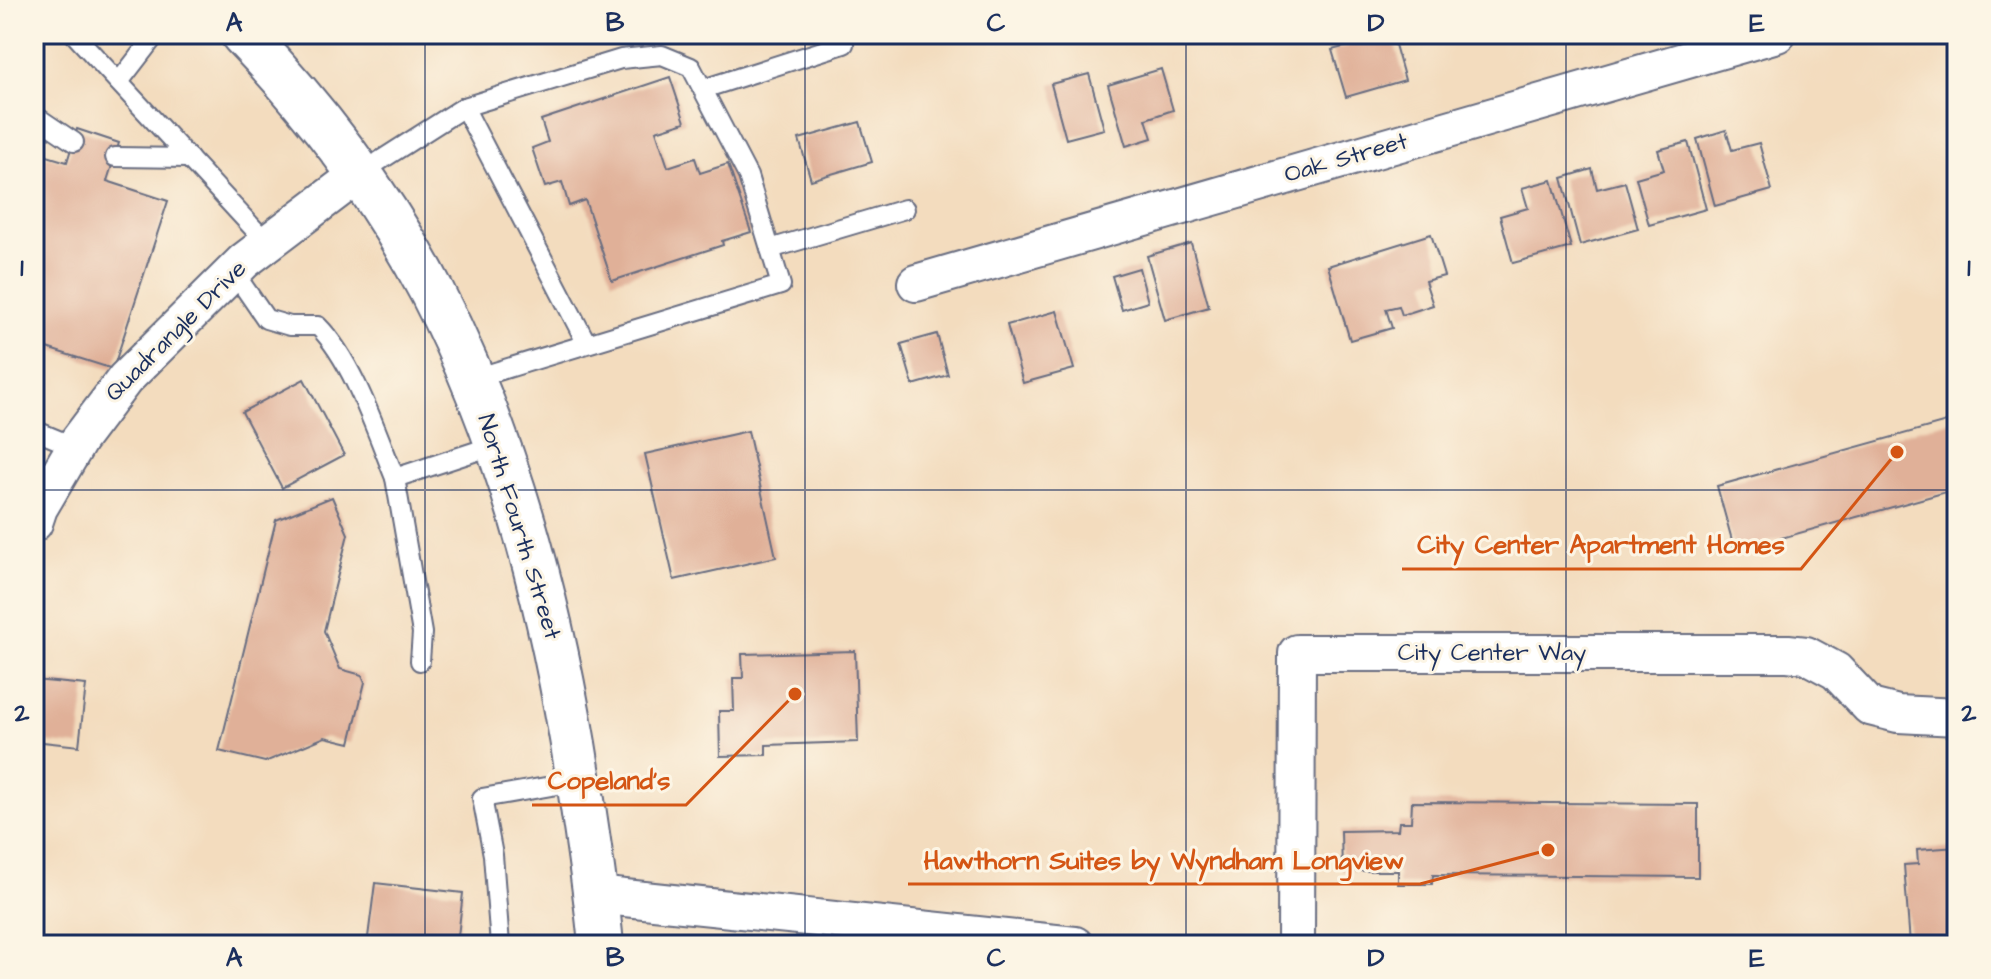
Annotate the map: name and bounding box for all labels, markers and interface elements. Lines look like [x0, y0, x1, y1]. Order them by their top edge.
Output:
text: A [226, 5, 243, 41]
text: B [606, 5, 625, 41]
text: C [987, 5, 1006, 41]
text: D [1368, 5, 1385, 41]
text: E [1749, 5, 1765, 41]
street label: Oak Street [1280, 124, 1412, 192]
text: 1 [20, 250, 24, 286]
text: 1 [1967, 250, 1971, 286]
street label: Quadrangle Drive [98, 253, 255, 410]
street label: North Fourth Street [469, 410, 570, 644]
callout: City Center Apartment Homes [1402, 519, 1801, 569]
text: City Center Apartment Homes [1417, 527, 1785, 566]
street label: City Center Way [1398, 636, 1586, 671]
text: 2 [14, 695, 30, 731]
text: 2 [1961, 695, 1977, 731]
callout: Copeland's [532, 755, 686, 805]
text: Copeland's [548, 763, 670, 799]
callout: Hawthorn Suites by Wyndham Longview [908, 834, 1420, 884]
text: Hawthorn Suites by Wyndham Longview [924, 843, 1404, 882]
text: A [226, 940, 243, 976]
text: B [606, 940, 625, 976]
text: C [987, 940, 1006, 976]
text: D [1368, 940, 1385, 976]
text: E [1749, 940, 1765, 976]

